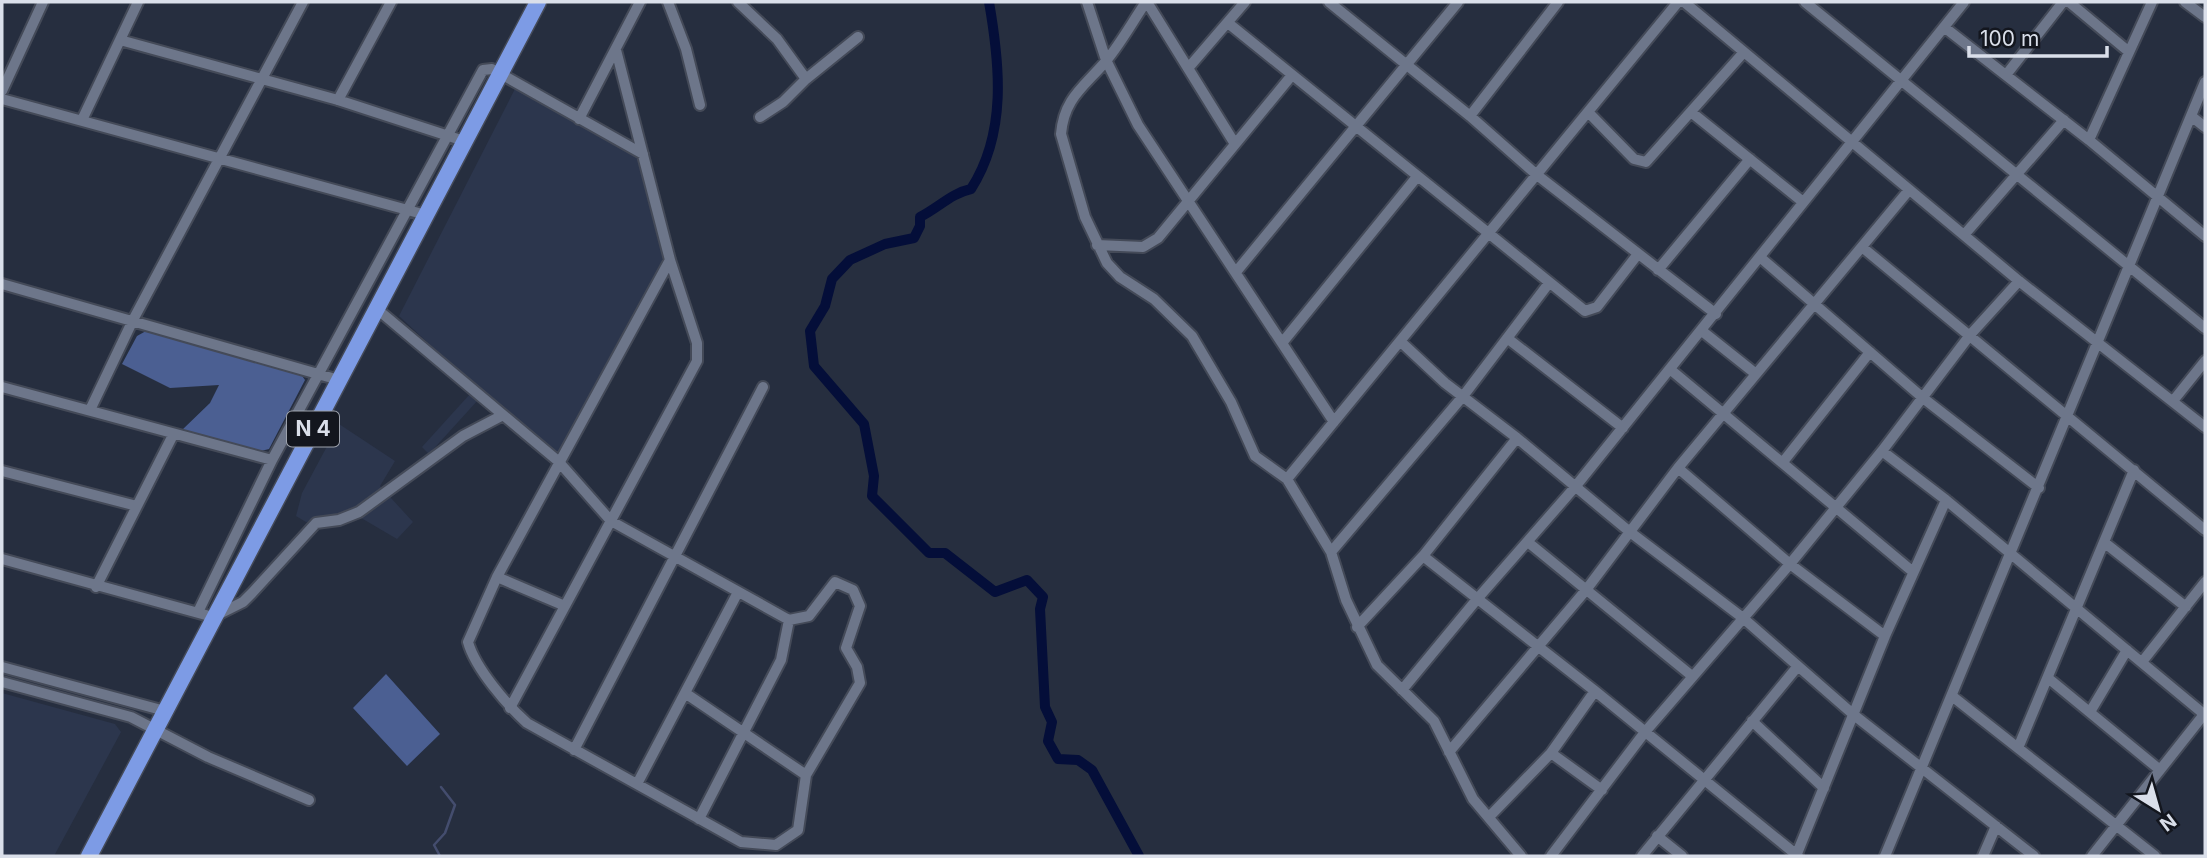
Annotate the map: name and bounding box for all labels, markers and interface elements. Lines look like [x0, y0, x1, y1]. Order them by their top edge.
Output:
scale bar [1969, 14, 2107, 58]
text: 100 m [1980, 26, 2039, 51]
road number: N 4 [287, 412, 339, 446]
north arrow [2123, 774, 2193, 844]
text: N [2155, 809, 2181, 836]

